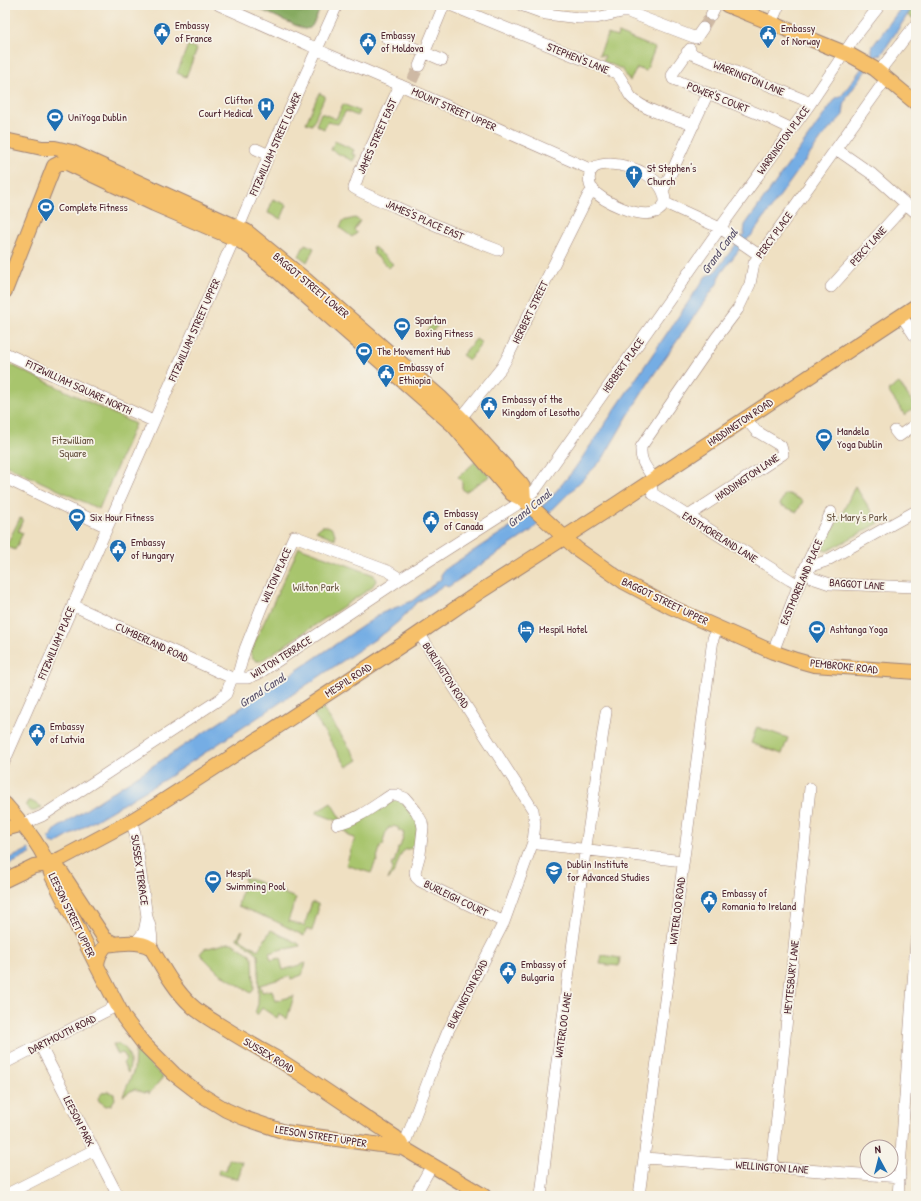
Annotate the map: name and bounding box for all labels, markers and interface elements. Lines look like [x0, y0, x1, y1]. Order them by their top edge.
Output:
place label: Embassy of France [175, 18, 213, 45]
public building icon: Embassy of France [152, 21, 172, 46]
place label: Embassy of Norway [781, 21, 821, 48]
public building icon: Embassy of Norway [758, 24, 778, 49]
place label: Embassy of Moldova [381, 28, 424, 55]
public building icon: Embassy of Moldova [358, 31, 378, 56]
street label: STEPHEN'S LANE [545, 39, 611, 77]
street label: WARRINGTON LANE [711, 57, 787, 99]
street label: POWER'S COURT [685, 78, 752, 116]
street label: MOUNT STREET UPPER [409, 84, 499, 134]
street label: FITZWILLIAM STREET LOWER [246, 90, 304, 199]
place label: Clifton Court Medical [198, 93, 253, 120]
street label: JAMES STREET EAST [354, 95, 400, 176]
hospital icon: Clifton Court Medical [256, 96, 276, 121]
street label: WARRINGTON PLACE [753, 103, 813, 177]
sports icon: UniYoga Dublin [45, 107, 65, 132]
place label: UniYoga Dublin [68, 110, 127, 124]
place label: St Stephen's Church [647, 161, 696, 188]
church icon: St Stephen's Church [624, 164, 644, 189]
sports icon: Complete Fitness [36, 197, 56, 222]
street label: JAMES'S PLACE EAST [384, 197, 467, 244]
place label: Complete Fitness [59, 200, 128, 214]
street label: PERCY PLACE [752, 209, 796, 261]
street label: PERCY LANE [846, 223, 890, 269]
water label: Grand Canal [697, 224, 742, 277]
street label: BAGGOT STREET LOWER [270, 249, 352, 321]
street label: FITZWILLIAM STREET UPPER [165, 276, 223, 385]
street label: HERBERT STREET [509, 278, 552, 346]
place label: Spartan Boxing Fitness [415, 313, 473, 340]
sports icon: Spartan Boxing Fitness [392, 316, 412, 341]
street label: HERBERT PLACE [599, 335, 647, 395]
sports icon: The Movement Hub [354, 341, 374, 366]
place label: The Movement Hub [377, 344, 451, 358]
street label: FITZWILLIAM SQUARE NORTH [23, 356, 134, 418]
place label: Embassy of Ethiopia [399, 360, 444, 387]
public building icon: Embassy of Ethiopia [376, 363, 396, 388]
place label: Embassy of the Kingdom of Lesotho [502, 392, 580, 419]
public building icon: Embassy of the Kingdom of Lesotho [479, 395, 499, 420]
street label: HADDINGTON ROAD [705, 395, 776, 449]
place label: Mandela Yoga Dublin [837, 424, 883, 451]
sports icon: Mandela Yoga Dublin [814, 427, 834, 452]
park label: Fitzwilliam Square [51, 433, 94, 460]
street label: HADDINGTON LANE [712, 450, 782, 504]
water label: Grand Canal [503, 484, 555, 531]
place label: Embassy of Canada [444, 506, 484, 533]
sports icon: Six Hour Fitness [67, 507, 87, 532]
street label: EASTMORELAND LANE [680, 508, 760, 566]
public building icon: Embassy of Canada [421, 509, 441, 534]
place label: Six Hour Fitness [90, 510, 154, 524]
park label: St. Mary's Park [827, 510, 888, 524]
place label: Embassy of Hungary [131, 535, 175, 562]
street label: EASTMORELAND PLACE [777, 537, 825, 627]
public building icon: Embassy of Hungary [108, 538, 128, 563]
street label: WILTON PLACE [258, 545, 294, 605]
street label: BAGGOT STREET UPPER [620, 574, 710, 628]
street label: BAGGOT LANE [829, 575, 885, 593]
park label: Wilton Park [293, 580, 340, 594]
street label: FITZWILLIAM PLACE [34, 604, 78, 682]
street label: CUMBERLAND ROAD [113, 619, 191, 665]
hotel icon: Mespil Hotel [516, 619, 536, 644]
sports icon: Ashtanga Yoga [807, 619, 827, 644]
place label: Mespil Hotel [539, 622, 588, 636]
place label: Ashtanga Yoga [830, 622, 888, 636]
street label: WILTON TERRACE [248, 633, 314, 681]
street label: BURLINGTON ROAD [419, 639, 473, 711]
street label: PEMBROKE ROAD [809, 655, 879, 677]
street label: MESPIL ROAD [322, 659, 375, 700]
water label: Grand Canal [235, 668, 289, 711]
place label: Embassy of Latvia [50, 719, 85, 746]
public building icon: Embassy of Latvia [27, 722, 47, 747]
street label: SUSSEX TERRACE [128, 834, 152, 906]
place label: Dublin Institute for Advanced Studies [567, 857, 650, 884]
school or university icon: Dublin Institute for Advanced Studies [544, 860, 564, 885]
place label: Mespil Swimming Pool [226, 866, 286, 893]
sports icon: Mespil Swimming Pool [203, 869, 223, 894]
street label: LEESON STREET UPPER [45, 870, 99, 960]
street label: BURLEIGH COURT [422, 876, 491, 920]
street label: WATERLOO ROAD [666, 876, 688, 945]
place label: Embassy of Romania to Ireland [722, 886, 797, 913]
public building icon: Embassy of Romania to Ireland [699, 889, 719, 914]
street label: HEYTESBURY LANE [780, 939, 802, 1015]
street label: BURLINGTON ROAD [444, 956, 491, 1031]
place label: Embassy of Bulgaria [521, 957, 566, 984]
public building icon: Embassy of Bulgaria [498, 960, 518, 985]
street label: WATERLOO LANE [551, 991, 575, 1059]
street label: DARTMOUTH ROAD [26, 1011, 99, 1057]
street label: SUSSEX ROAD [241, 1034, 298, 1076]
street label: LEESON PARK [60, 1093, 98, 1149]
street label: LEESON STREET UPPER [274, 1122, 368, 1150]
north arrow [859, 1139, 899, 1179]
text: N [874, 1142, 882, 1156]
street label: WELLINGTON LANE [735, 1157, 809, 1177]

